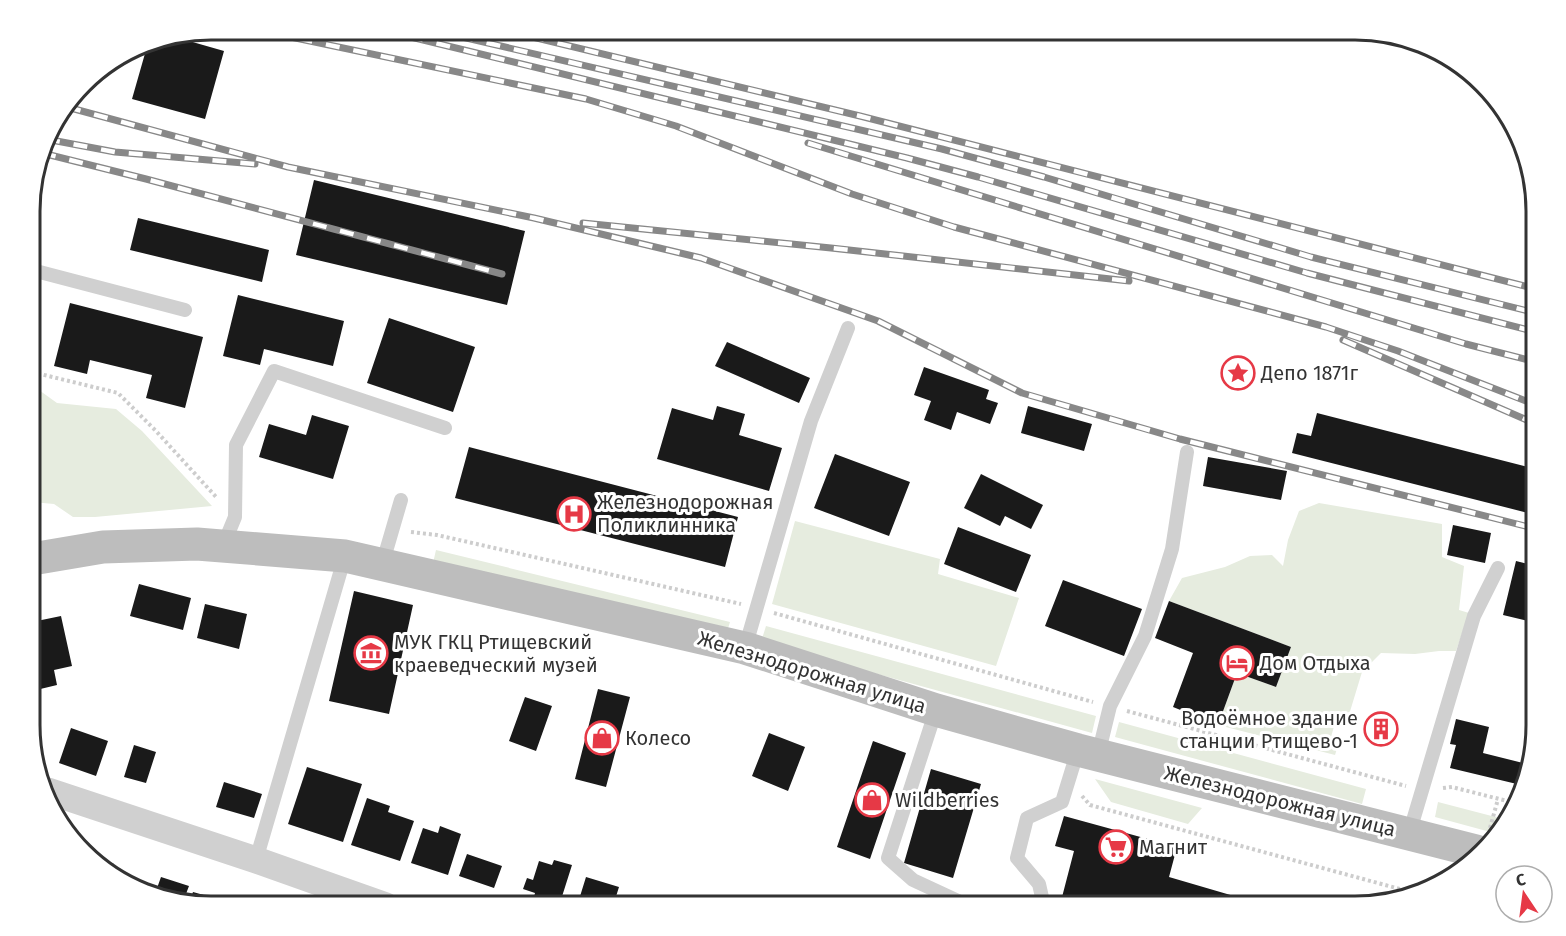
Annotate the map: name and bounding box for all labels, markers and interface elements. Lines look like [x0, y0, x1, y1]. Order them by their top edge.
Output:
place icon: Депо 1871г [1220, 355, 1256, 391]
place label: Депо 1871г [1260, 361, 1358, 385]
place label: Железнодорожная Поликлинника [597, 490, 773, 537]
hospital icon: Железнодорожная Поликлинника [556, 496, 592, 532]
street label: Железнодорожная улица [695, 626, 929, 718]
place label: МУК ГКЦ Ртищевский краеведческий музей [394, 630, 598, 677]
museum icon: МУК ГКЦ Ртищевский краеведческий музей [353, 635, 389, 671]
hotel icon: Дом Отдыха [1219, 645, 1255, 681]
place label: Дом Отдыха [1259, 651, 1371, 675]
place label: Водоёмное здание станции Ртищево-1 [1179, 706, 1358, 753]
building icon: Водоёмное здание станции Ртищево-1 [1363, 711, 1399, 747]
shop icon: Колесо [584, 720, 620, 756]
place label: Колесо [625, 726, 691, 750]
street label: Железнодорожная улица [1162, 761, 1398, 841]
shop icon: Wildberries [854, 782, 890, 818]
place label: Wildberries [895, 788, 999, 812]
supermarket icon: Магнит [1098, 829, 1134, 865]
place label: Магнит [1139, 835, 1208, 859]
north arrow [1494, 864, 1554, 924]
text: С [1514, 869, 1528, 890]

